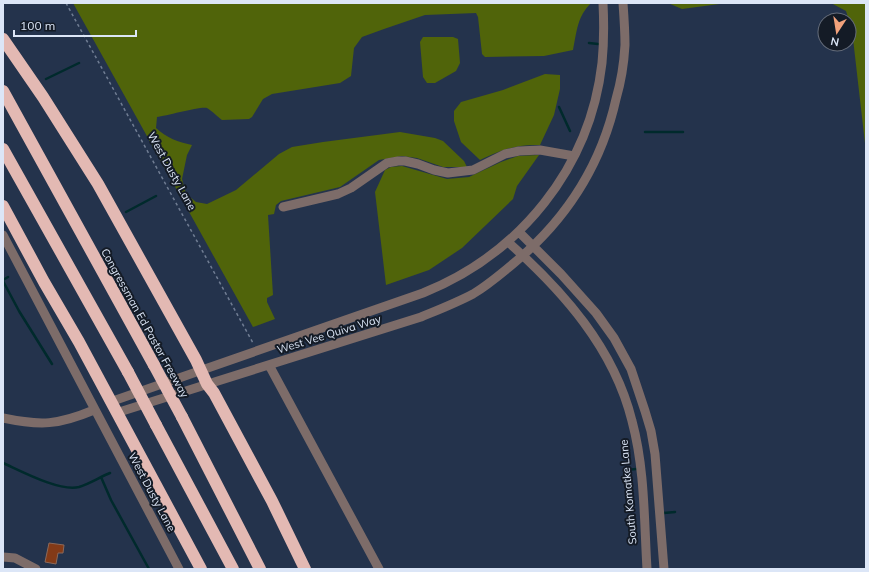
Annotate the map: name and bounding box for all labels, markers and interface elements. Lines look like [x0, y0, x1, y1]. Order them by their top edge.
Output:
scale bar [14, 12, 136, 38]
north arrow [817, 12, 857, 52]
text: 100 m [20, 18, 55, 33]
text: N [829, 34, 840, 49]
street label: West Dusty Lane [145, 129, 199, 213]
street label: Congressman Ed Pastor Freeway [98, 246, 192, 400]
street label: West Vee Quiva Way [275, 311, 383, 357]
street label: South Komatke Lane [616, 439, 640, 545]
street label: West Dusty Lane [125, 450, 179, 534]

